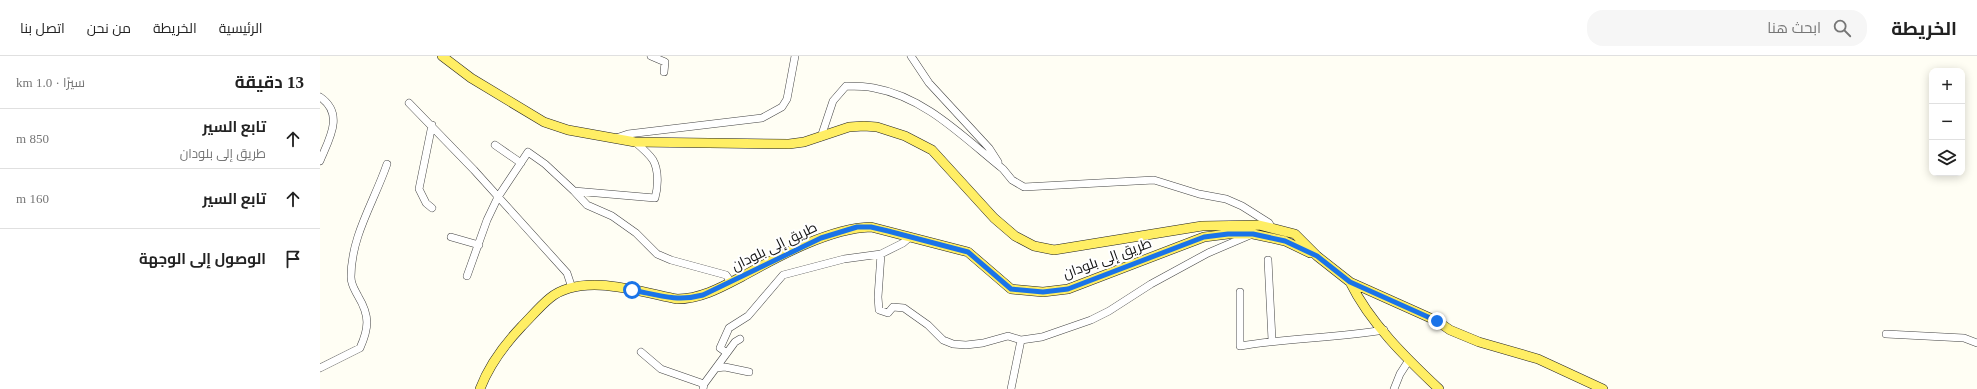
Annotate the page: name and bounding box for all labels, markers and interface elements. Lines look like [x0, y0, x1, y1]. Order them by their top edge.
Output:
search box [1587, 10, 1867, 46]
icon: search [1831, 17, 1853, 39]
text: الخريطة [1891, 18, 1957, 39]
text: ابحث هنا [1767, 20, 1821, 36]
text: اتصل بنا [20, 21, 65, 36]
text: من نحن [87, 21, 131, 36]
text: الخريطة [153, 21, 197, 36]
text: الرئيسية [219, 21, 263, 36]
map controls [1929, 68, 1965, 176]
button: + [1929, 68, 1965, 104]
text: 13 دقيقة [235, 73, 304, 92]
text: سيرًا · 1.0 km [16, 75, 85, 90]
button: − [1929, 104, 1965, 140]
text: تابع السير [203, 119, 266, 135]
icon: ahead [282, 128, 304, 150]
text: 850 m [16, 131, 49, 146]
button: layers [1929, 140, 1965, 176]
text: طريق إلى بلودان [180, 146, 266, 161]
icon: ahead [282, 188, 304, 210]
text: 160 m [16, 191, 49, 206]
text: تابع السير [203, 191, 266, 207]
street label: طريق إلى بلودان [729, 219, 820, 274]
street label: طريق إلى بلودان [1061, 236, 1154, 282]
icon: arrive [282, 248, 304, 270]
text: الوصول إلى الوجهة [139, 251, 266, 267]
route start [623, 281, 641, 299]
route end [1428, 312, 1446, 330]

